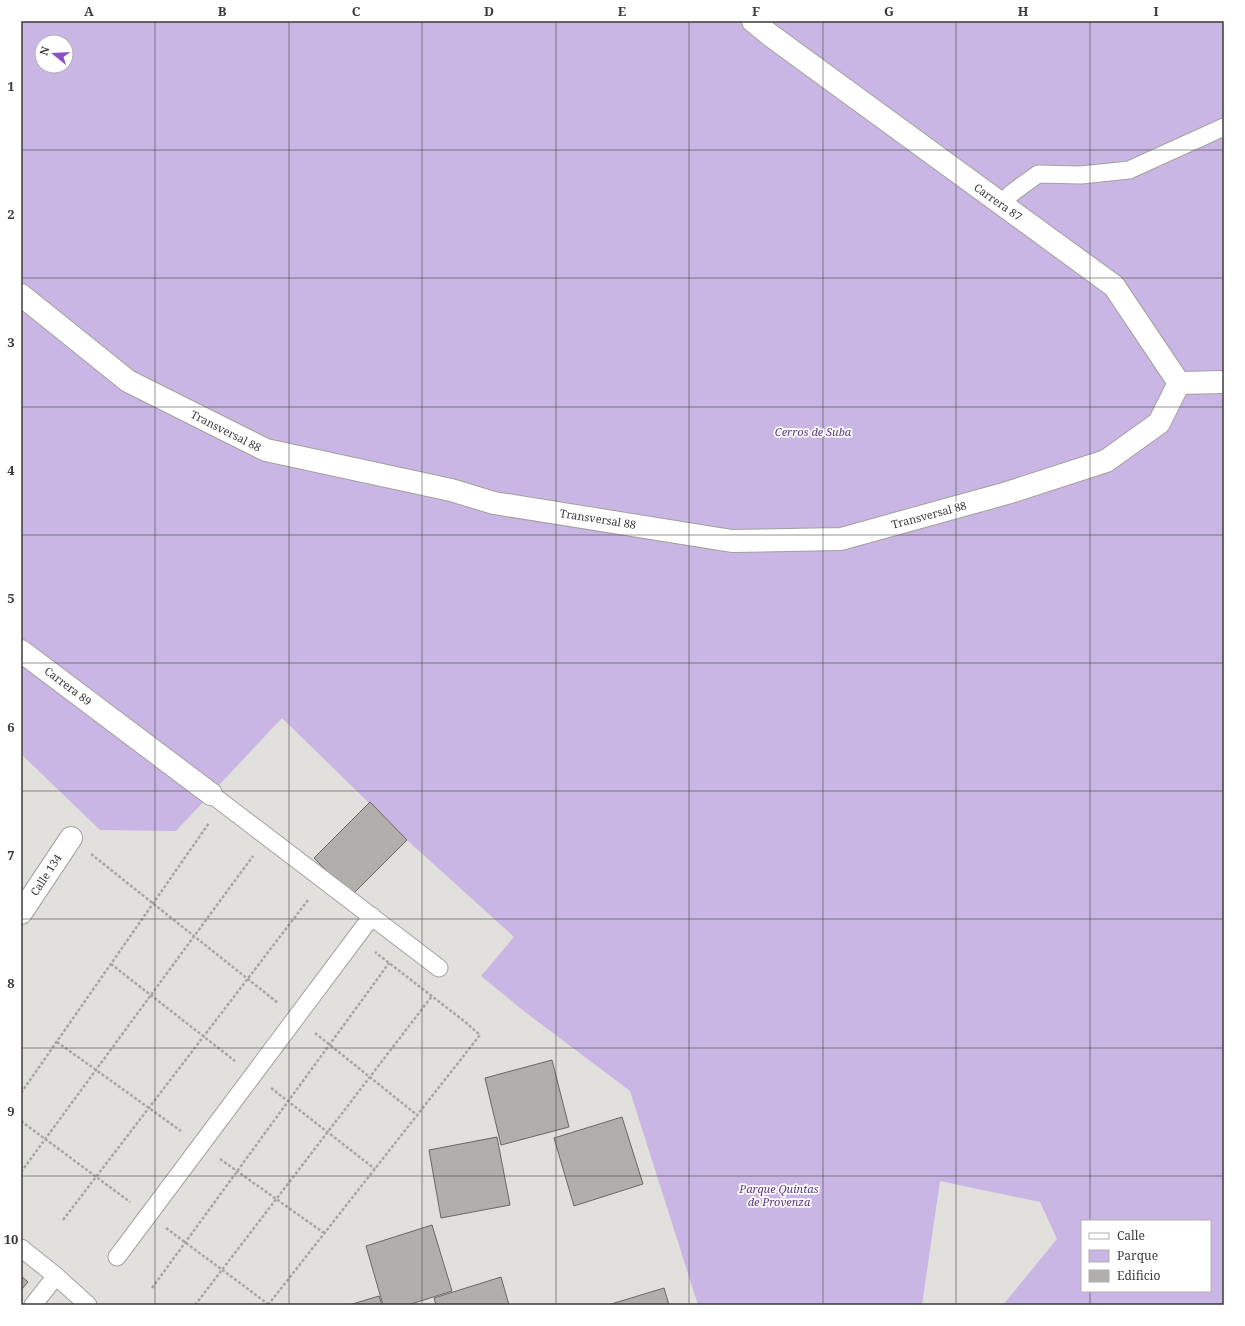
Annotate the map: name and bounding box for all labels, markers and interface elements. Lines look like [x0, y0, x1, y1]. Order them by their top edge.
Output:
text: A [84, 2, 94, 20]
text: B [218, 2, 227, 20]
text: C [352, 2, 361, 20]
text: D [484, 2, 494, 20]
text: E [618, 2, 627, 20]
text: F [752, 2, 760, 20]
text: G [884, 2, 894, 20]
text: H [1018, 2, 1029, 20]
text: I [1153, 2, 1159, 20]
north arrow [34, 34, 74, 74]
text: N [36, 44, 53, 57]
text: 1 [7, 77, 15, 95]
street label: Carrera 87 [971, 180, 1025, 224]
text: 2 [7, 205, 15, 223]
text: 3 [7, 333, 15, 351]
street label: Transversal 88 [188, 406, 264, 455]
park label: Cerros de Suba [775, 424, 852, 439]
text: 4 [7, 461, 15, 479]
street label: Transversal 88 [890, 497, 968, 532]
street label: Transversal 88 [559, 505, 637, 532]
text: 5 [7, 589, 15, 607]
street label: Carrera 89 [42, 663, 95, 708]
text: 6 [7, 718, 15, 736]
text: 7 [7, 846, 15, 864]
street label: Calle 134 [27, 851, 65, 899]
text: 8 [7, 974, 15, 992]
text: 9 [7, 1102, 15, 1120]
park label: Parque Quintas de Provenza [738, 1181, 819, 1209]
legend [1081, 1220, 1211, 1292]
text: Calle [1117, 1227, 1145, 1244]
text: 10 [4, 1230, 18, 1248]
text: Parque [1117, 1247, 1158, 1264]
text: Edificio [1117, 1267, 1160, 1284]

